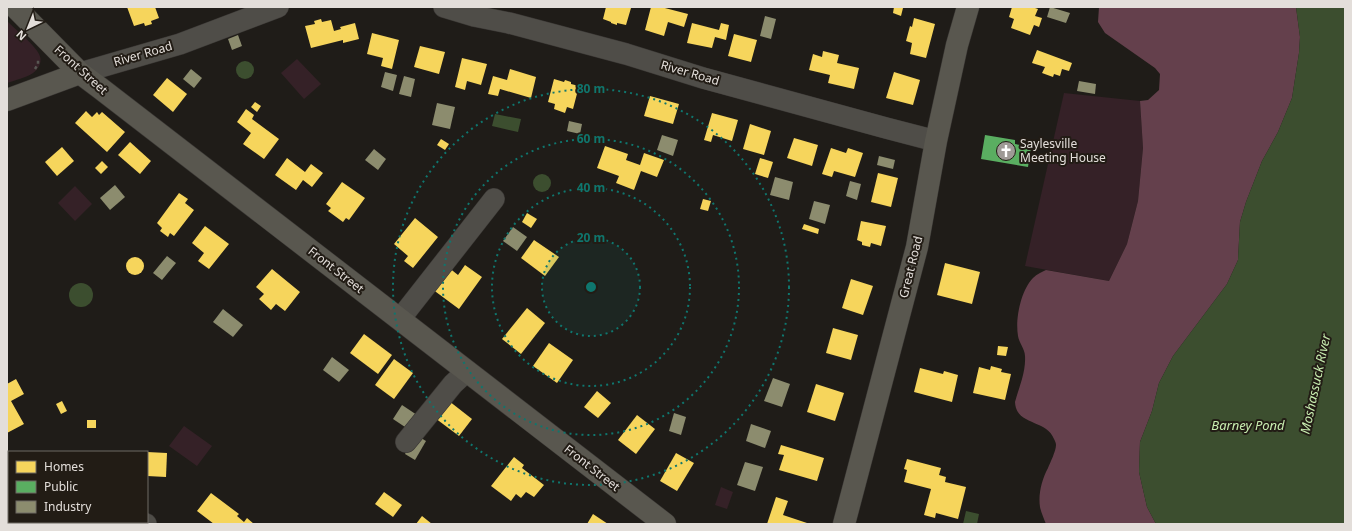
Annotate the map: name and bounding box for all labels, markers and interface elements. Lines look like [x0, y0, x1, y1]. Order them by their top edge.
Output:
north arrow [8, 8, 48, 48]
text: N [12, 27, 29, 44]
street label: River Road [112, 37, 174, 70]
street label: Front Street [51, 41, 112, 99]
street label: River Road [659, 56, 721, 89]
text: 80 m [577, 80, 605, 97]
text: 60 m [577, 130, 605, 147]
place label: Saylesville Meeting House [1020, 135, 1106, 166]
church icon: Saylesville Meeting House [995, 140, 1017, 162]
text: 40 m [577, 179, 605, 196]
text: 20 m [577, 229, 605, 246]
street label: Great Road [895, 234, 926, 300]
street label: Front Street [305, 242, 368, 297]
centre of rings [584, 280, 598, 294]
water label: Moshassuck River [1296, 332, 1335, 436]
water label: Barney Pond [1211, 416, 1285, 434]
street label: Front Street [561, 440, 624, 495]
legend [8, 451, 148, 523]
text: Homes [44, 458, 84, 475]
text: Public [44, 478, 78, 495]
text: Industry [44, 498, 92, 515]

